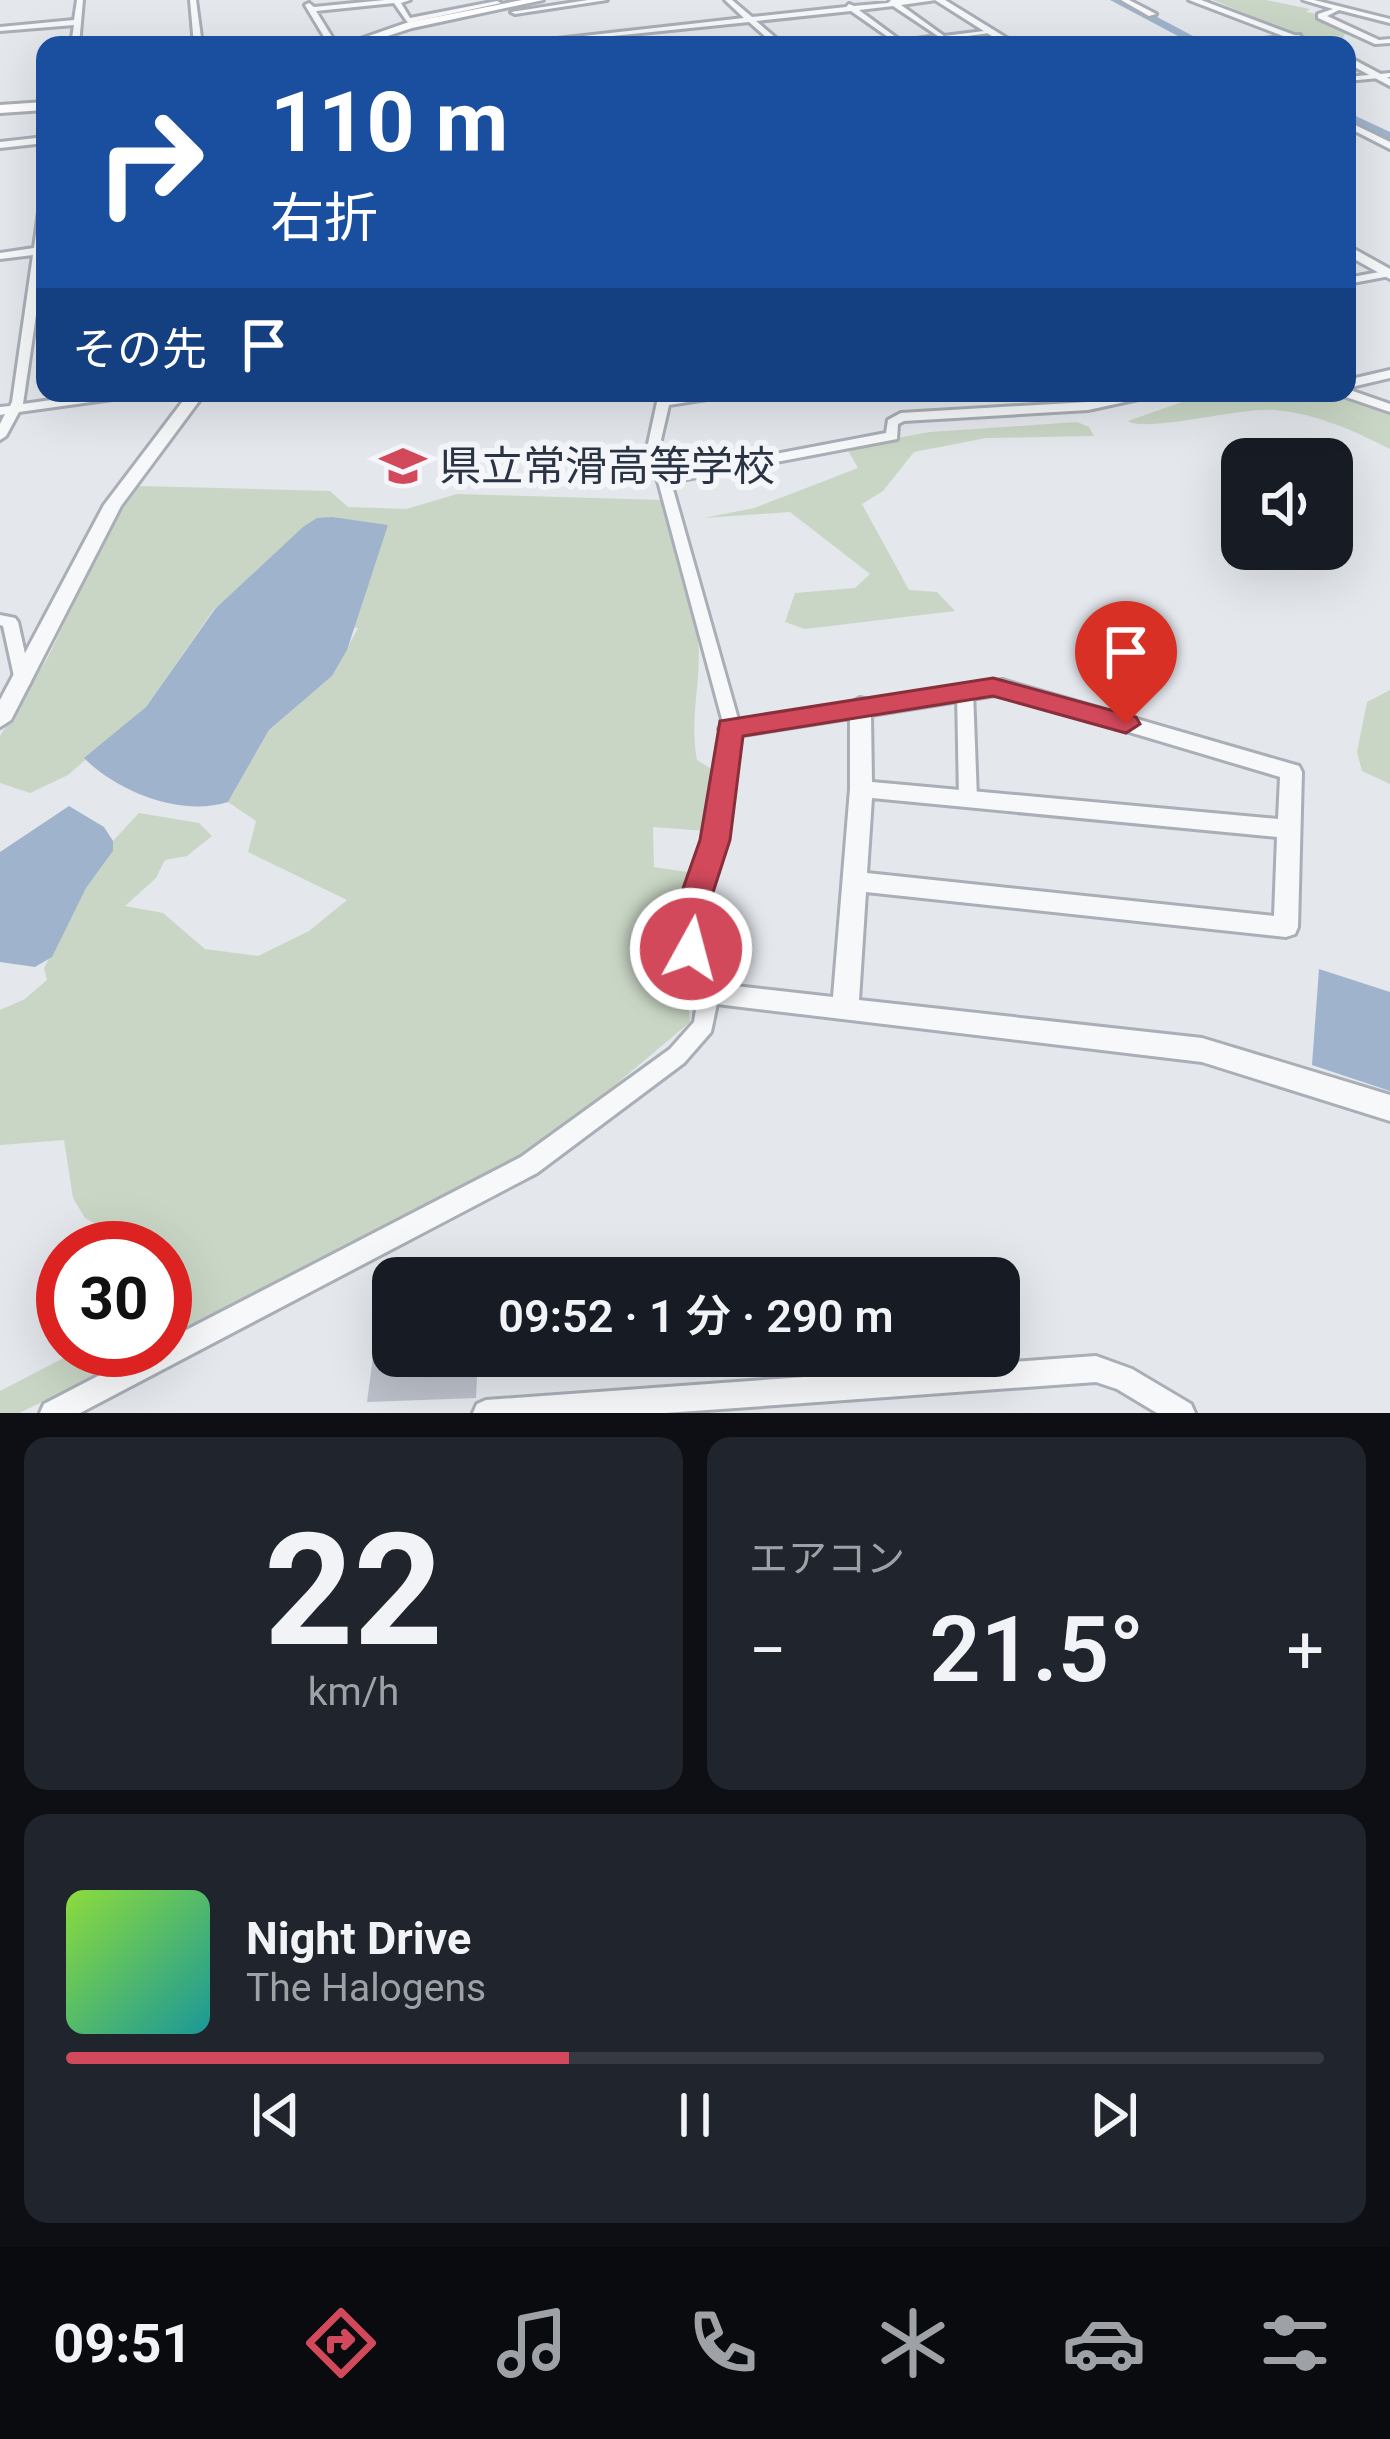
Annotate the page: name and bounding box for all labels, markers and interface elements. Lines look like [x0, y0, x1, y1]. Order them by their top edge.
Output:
text: 110 m [270, 73, 508, 172]
icon: right [72, 84, 228, 240]
text: 右折 [270, 187, 378, 250]
icon: arrive [231, 312, 297, 378]
text: その先 [72, 323, 207, 376]
map controls [1221, 438, 1353, 570]
button: sound [1221, 438, 1353, 570]
school or university icon: 県立常滑高等学校 [378, 441, 428, 491]
place label: 県立常滑高等学校 [439, 442, 775, 491]
pin [1075, 601, 1177, 724]
icon: arrive [1093, 619, 1159, 685]
position arrow [628, 886, 754, 1012]
speed limit sign: 30 [36, 1221, 192, 1377]
text: 09:52 · 1 分 · 290 m [498, 1290, 894, 1343]
text: 22 [264, 1499, 443, 1682]
text: エアコン [749, 1536, 905, 1582]
text: 21.5° [929, 1598, 1144, 1703]
text: − [749, 1612, 787, 1689]
text: + [1287, 1612, 1324, 1689]
text: km/h [308, 1669, 399, 1715]
text: Night Drive [246, 1912, 471, 1965]
text: The Halogens [246, 1965, 486, 2011]
icon: previous [243, 2082, 309, 2148]
icon: pause [662, 2082, 728, 2148]
icon: next [1081, 2082, 1147, 2148]
icon: directions [299, 2301, 383, 2385]
icon: music [490, 2301, 574, 2385]
icon: phone [681, 2301, 765, 2385]
icon: climate [871, 2301, 955, 2385]
icon: car [1062, 2301, 1146, 2385]
icon: filters [1253, 2301, 1337, 2385]
text: 09:51 [53, 2312, 192, 2375]

